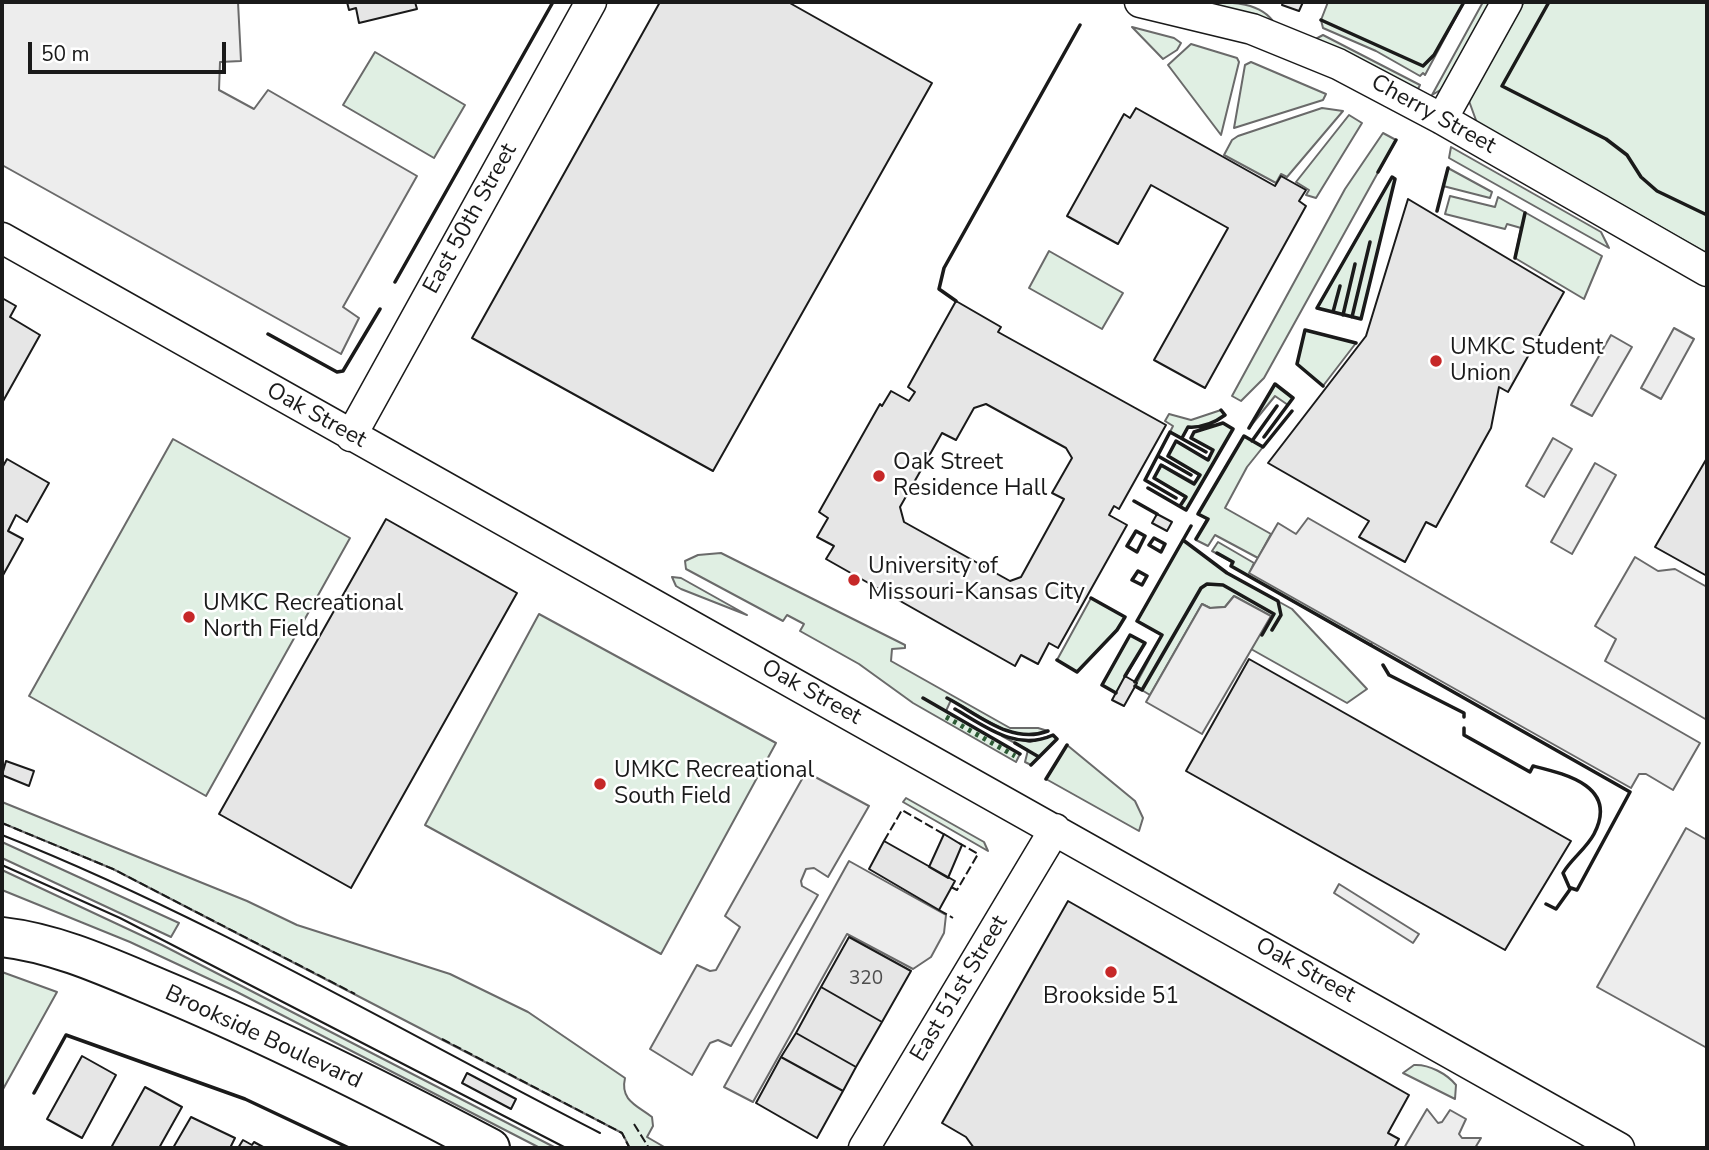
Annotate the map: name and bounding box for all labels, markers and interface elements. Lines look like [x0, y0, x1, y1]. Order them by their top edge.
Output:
scale bar [32, 28, 229, 72]
text: 50 m [41, 40, 90, 68]
street label: Cherry Street [1366, 69, 1500, 161]
street label: East 50th Street [418, 139, 524, 299]
place label: UMKC Student Union [1450, 334, 1603, 388]
marker: UMKC Student Union [1428, 353, 1444, 369]
street label: Oak Street [261, 377, 371, 455]
place label: Oak Street Residence Hall [893, 449, 1047, 503]
marker: Oak Street Residence Hall [871, 468, 887, 484]
place label: University of Missouri-Kansas City [868, 553, 1085, 607]
marker: University of Missouri-Kansas City [846, 572, 862, 588]
place label: UMKC Recreational North Field [203, 590, 403, 644]
marker: UMKC Recreational North Field [181, 609, 197, 625]
street label: Oak Street [756, 654, 866, 732]
place label: UMKC Recreational South Field [614, 757, 814, 811]
marker: UMKC Recreational South Field [592, 776, 608, 792]
street label: East 51st Street [906, 911, 1014, 1067]
street label: Oak Street [1250, 932, 1360, 1010]
marker: Brookside 51 [1103, 964, 1119, 980]
house number: 320 [849, 968, 883, 990]
street label: Brookside Boulevard [160, 980, 366, 1096]
place label: Brookside 51 [1043, 983, 1179, 1011]

